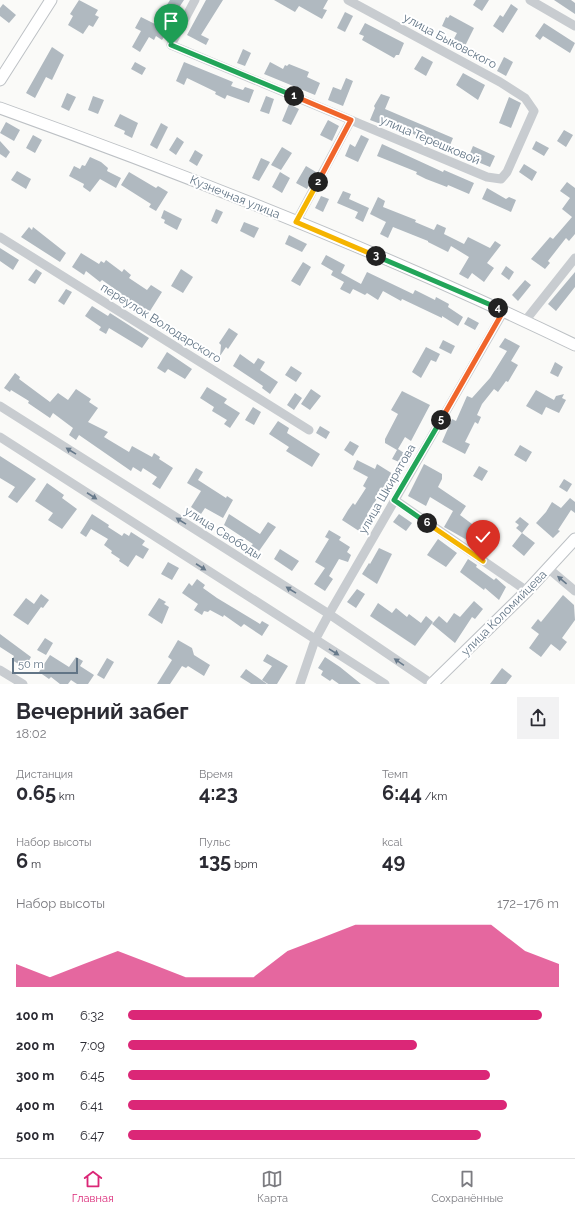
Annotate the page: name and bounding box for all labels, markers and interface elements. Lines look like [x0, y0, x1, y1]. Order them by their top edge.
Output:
pin [154, 4, 188, 45]
icon: arrive [160, 10, 182, 32]
street label: улица Быковского [401, 10, 499, 72]
pin: 1 [284, 86, 304, 106]
text: 1 [291, 89, 297, 102]
street label: улица Терешковой [378, 113, 482, 167]
pin: 2 [308, 172, 328, 192]
street label: Кузнечная улица [188, 173, 282, 221]
text: 2 [315, 175, 321, 188]
pin: 3 [366, 246, 386, 266]
text: 3 [373, 249, 379, 262]
street label: переулок Володарского [98, 280, 224, 366]
pin: 4 [488, 298, 508, 318]
text: 4 [495, 301, 501, 314]
pin: 5 [431, 410, 451, 430]
text: 5 [438, 413, 444, 426]
street label: улица Шкирятова [356, 442, 418, 536]
one-way arrow [65, 448, 77, 455]
one-way arrow [87, 492, 97, 500]
street label: улица Свободы [182, 504, 264, 562]
pin: 6 [417, 513, 437, 533]
text: 6 [424, 516, 430, 529]
one-way arrow [176, 517, 186, 525]
pin [466, 520, 500, 561]
icon: check [472, 526, 494, 548]
one-way arrow [195, 563, 207, 570]
street label: улица Коломийцева [458, 567, 550, 659]
one-way arrow [557, 575, 567, 584]
one-way arrow [285, 587, 297, 594]
one-way arrow [329, 648, 339, 656]
scale bar [12, 656, 78, 675]
text: 50 m [18, 658, 44, 671]
one-way arrow [394, 658, 405, 666]
button: share [517, 697, 559, 739]
text: Вечерний забег [16, 698, 189, 724]
text: 18:02 [16, 726, 46, 741]
text: Дистанция [16, 768, 73, 781]
text: Время [199, 768, 233, 781]
text: Темп [382, 768, 408, 781]
text: 0.65 [16, 781, 56, 805]
text: 4:23 [199, 781, 238, 805]
text: 6:44 [382, 781, 422, 805]
text: km [56, 790, 75, 803]
text: /km [422, 790, 447, 803]
text: Набор высоты [16, 836, 91, 849]
text: Пульс [199, 836, 230, 849]
text: kcal [382, 836, 403, 849]
text: 6 [16, 849, 28, 873]
text: 135 [199, 849, 231, 873]
text: 49 [382, 849, 405, 873]
text: m [28, 858, 41, 871]
text: bpm [231, 858, 258, 871]
text: Набор высоты [16, 896, 105, 911]
text: 172–176 m [497, 896, 559, 911]
text: 100 m [16, 1008, 54, 1023]
text: 6:32 [80, 1008, 104, 1023]
text: 200 m [16, 1038, 55, 1053]
text: 7:09 [80, 1038, 105, 1053]
text: 300 m [16, 1068, 54, 1083]
text: 6:45 [80, 1068, 104, 1083]
text: 400 m [16, 1098, 55, 1113]
text: 6:41 [80, 1098, 103, 1113]
text: 500 m [16, 1128, 54, 1143]
text: 6:47 [80, 1128, 104, 1143]
tab: Главная [72, 1168, 114, 1205]
tab: Карта [257, 1168, 288, 1205]
tab: Сохранённые [431, 1168, 503, 1205]

